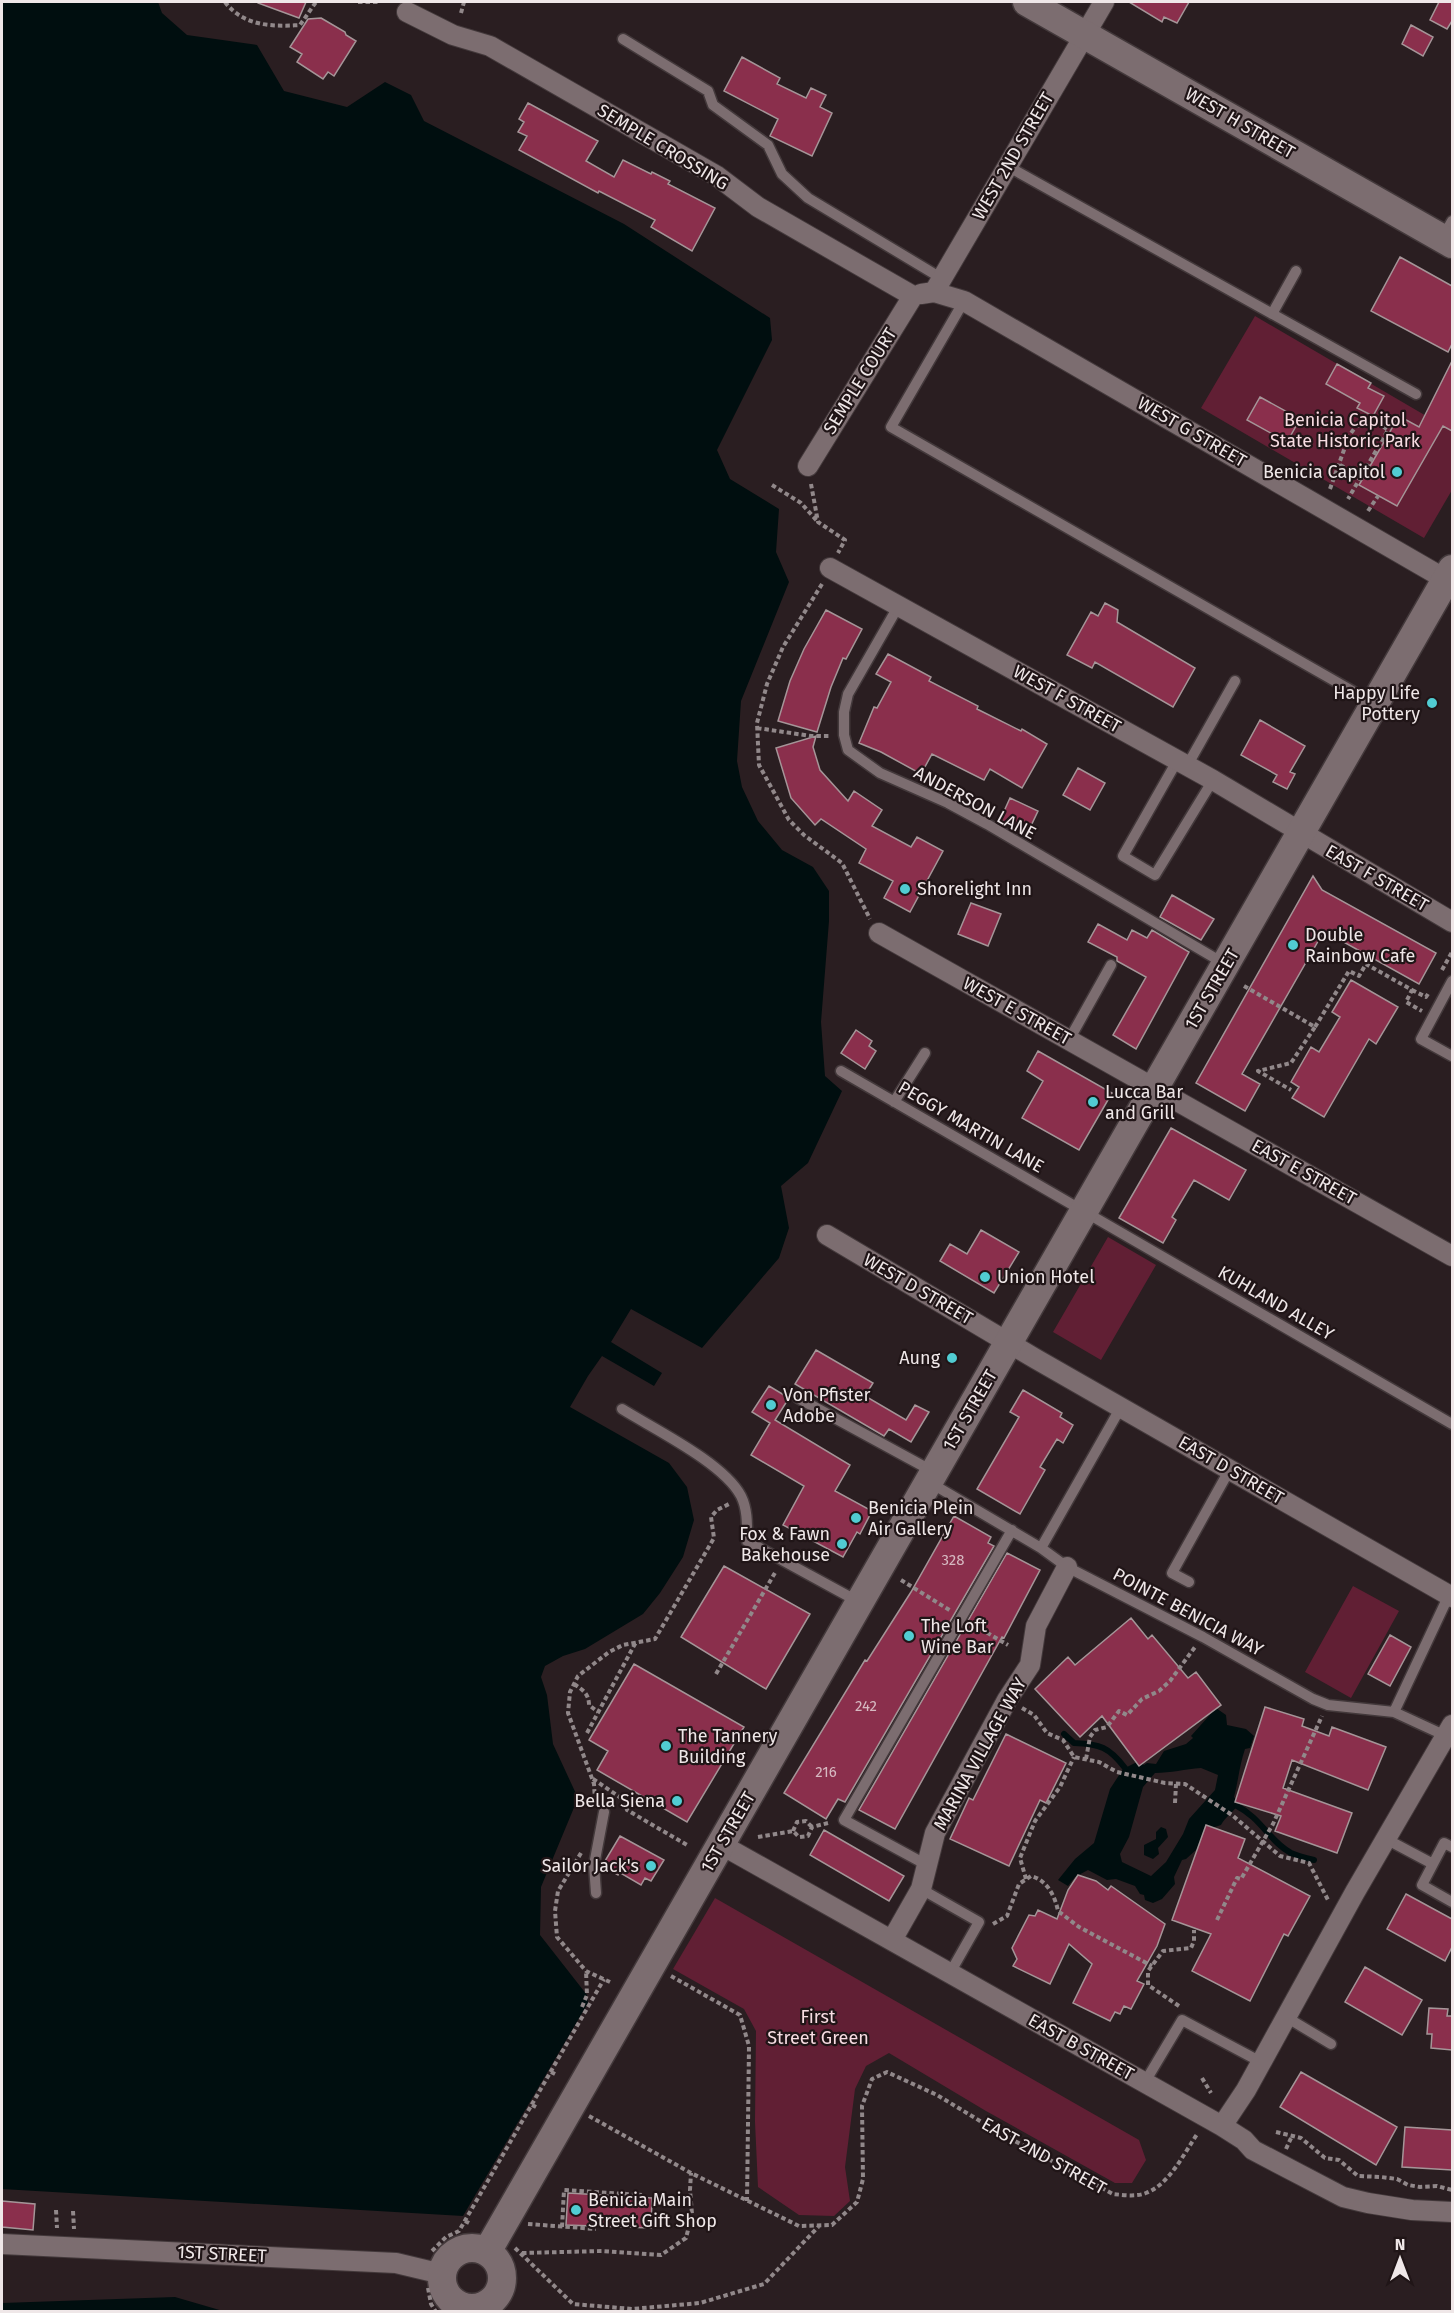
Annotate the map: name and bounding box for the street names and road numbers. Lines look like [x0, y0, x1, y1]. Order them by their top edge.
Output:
street label: WEST H STREET [1181, 83, 1299, 164]
street label: WEST 2ND STREET [968, 88, 1059, 224]
street label: SEMPLE CROSSING [594, 99, 732, 195]
street label: SEMPLE COURT [819, 323, 902, 438]
street label: WEST G STREET [1134, 392, 1251, 472]
street label: WEST F STREET [1009, 660, 1125, 738]
street label: ANDERSON LANE [910, 762, 1040, 844]
street label: EAST F STREET [1322, 840, 1433, 917]
street label: 1ST STREET [1180, 944, 1244, 1033]
street label: WEST E STREET [959, 972, 1076, 1050]
street label: PEGGY MARTIN LANE [894, 1076, 1048, 1178]
street label: EAST E STREET [1248, 1134, 1361, 1210]
street label: WEST D STREET [860, 1249, 977, 1329]
street label: KUHLAND ALLEY [1214, 1261, 1338, 1345]
street label: 1ST STREET [938, 1365, 1002, 1454]
street label: EAST D STREET [1174, 1431, 1288, 1509]
street label: POINTE BENICIA WAY [1109, 1563, 1267, 1661]
street label: MARINA VILLAGE WAY [929, 1674, 1031, 1834]
street label: 1ST STREET [696, 1787, 760, 1876]
street label: EAST B STREET [1024, 2009, 1138, 2085]
street label: EAST 2ND STREET [978, 2113, 1111, 2200]
street label: 1ST STREET [177, 2241, 268, 2267]

